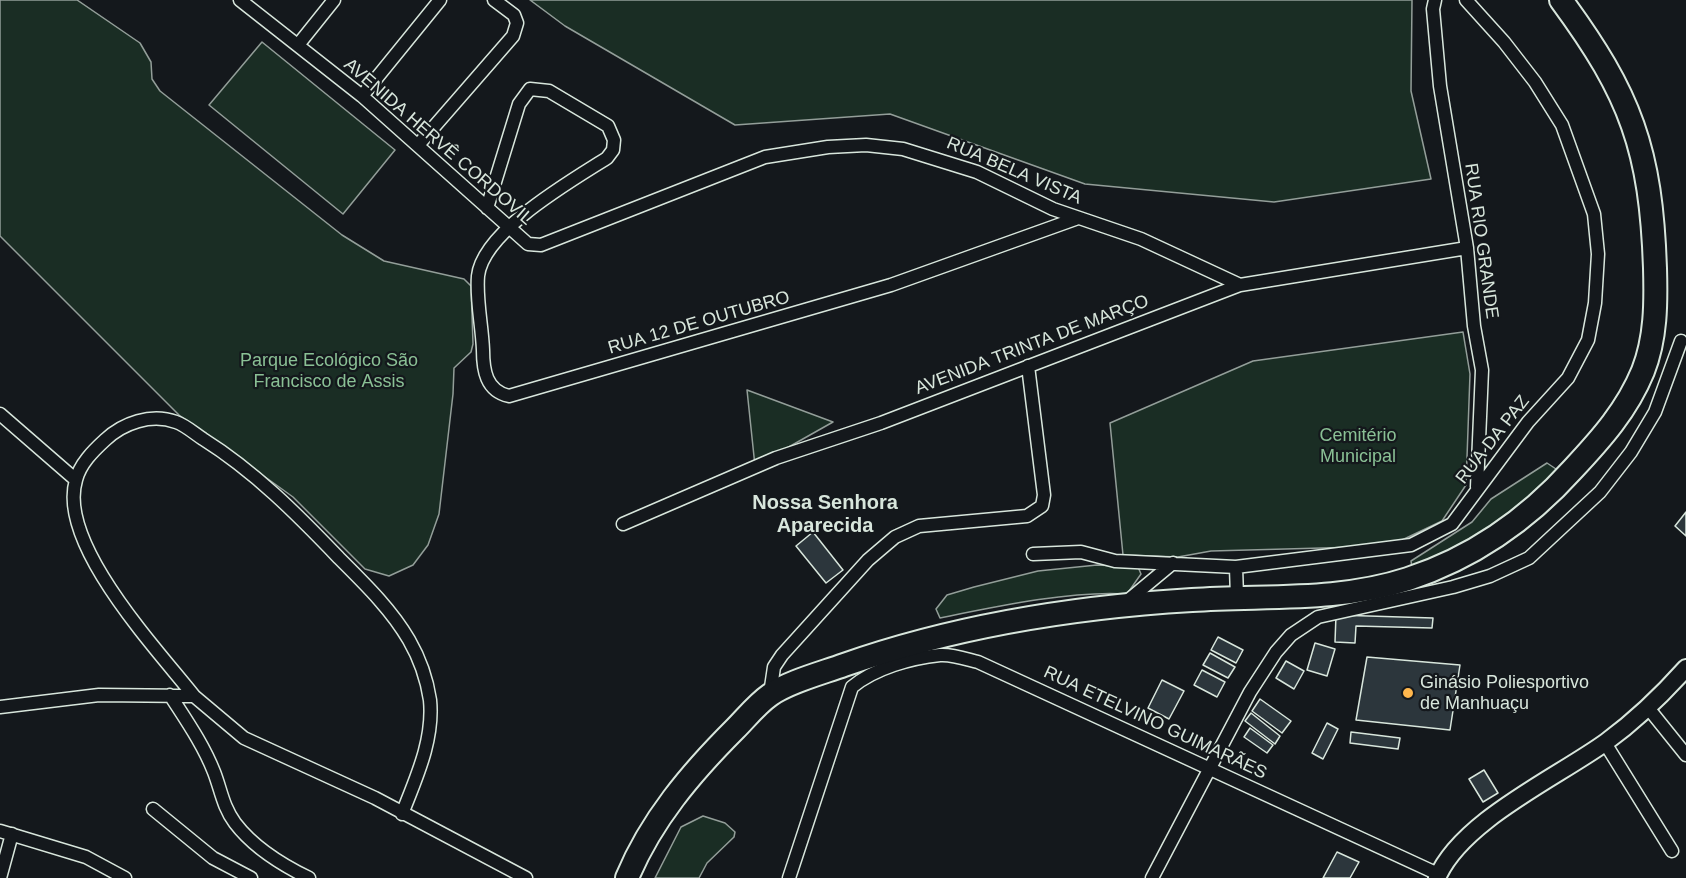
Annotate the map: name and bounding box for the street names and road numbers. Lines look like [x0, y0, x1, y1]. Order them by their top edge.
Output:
street label: AVENIDA HERVÊ CORDOVIL [339, 54, 537, 230]
street label: RUA BELA VISTA [943, 133, 1085, 209]
street label: RUA RIO GRANDE [1459, 162, 1503, 320]
street label: RUA 12 DE OUTUBRO [606, 287, 792, 359]
street label: AVENIDA TRINTA DE MARÇO [912, 290, 1152, 400]
street label: RUA DA PAZ [1452, 391, 1534, 489]
street label: RUA ETELVINO GUIMARÃES [1040, 662, 1270, 784]

